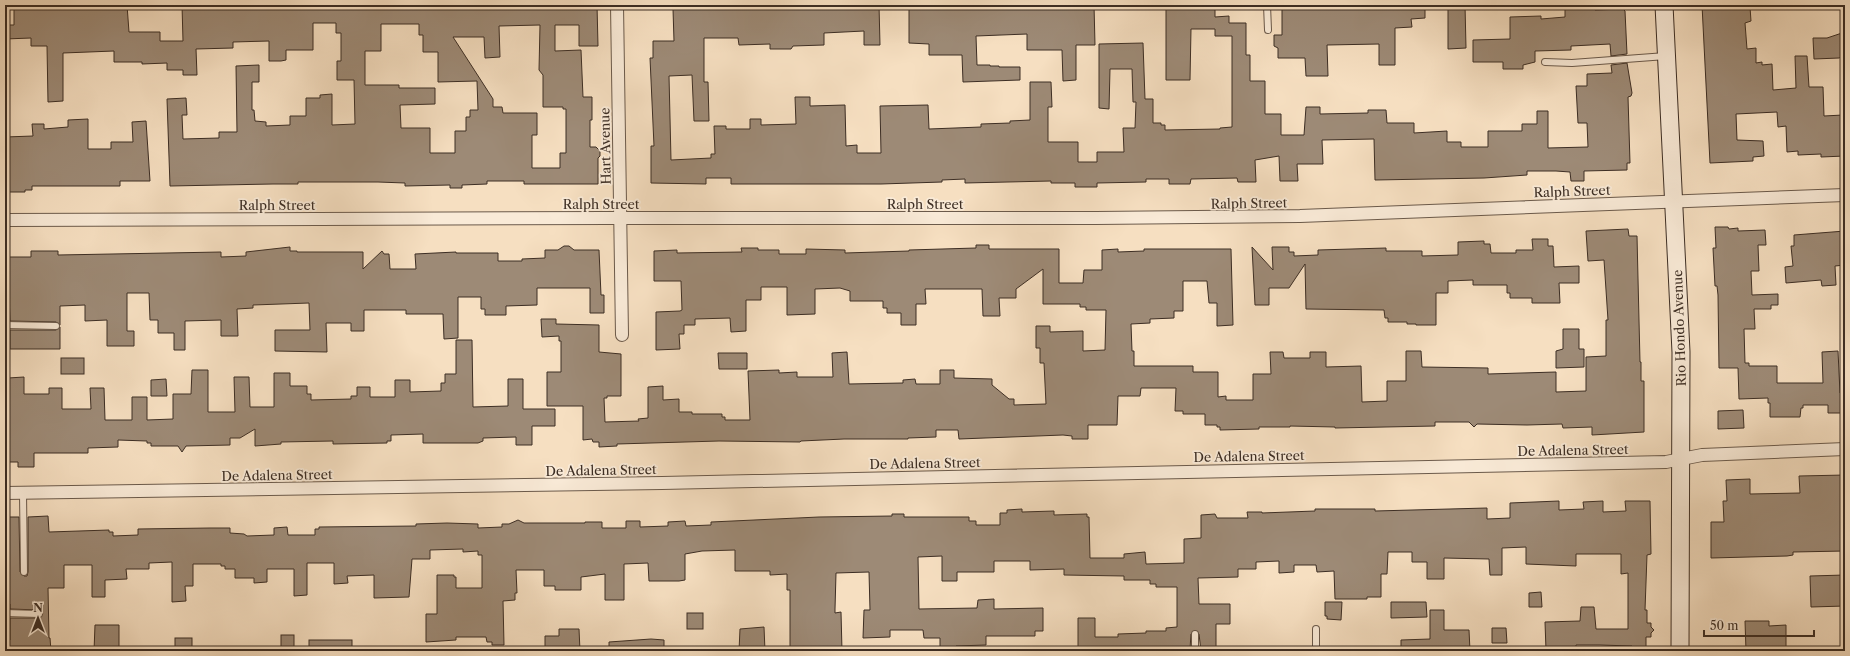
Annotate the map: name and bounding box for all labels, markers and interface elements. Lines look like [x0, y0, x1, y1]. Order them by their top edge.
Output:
street label: Hart Avenue [596, 107, 614, 185]
street label: Ralph Street [1533, 182, 1611, 200]
street label: Ralph Street [1211, 194, 1288, 212]
street label: Ralph Street [563, 196, 640, 212]
street label: Ralph Street [887, 196, 964, 212]
street label: Ralph Street [239, 197, 316, 213]
street label: Rio Hondo Avenue [1669, 269, 1689, 387]
street label: De Adalena Street [1517, 441, 1629, 459]
street label: De Adalena Street [1193, 447, 1305, 465]
street label: De Adalena Street [869, 454, 981, 472]
street label: De Adalena Street [545, 461, 657, 479]
street label: De Adalena Street [221, 466, 333, 484]
north arrow [18, 598, 58, 638]
text: N [33, 601, 43, 615]
scale bar [1704, 612, 1814, 638]
text: 50 m [1710, 618, 1739, 633]

